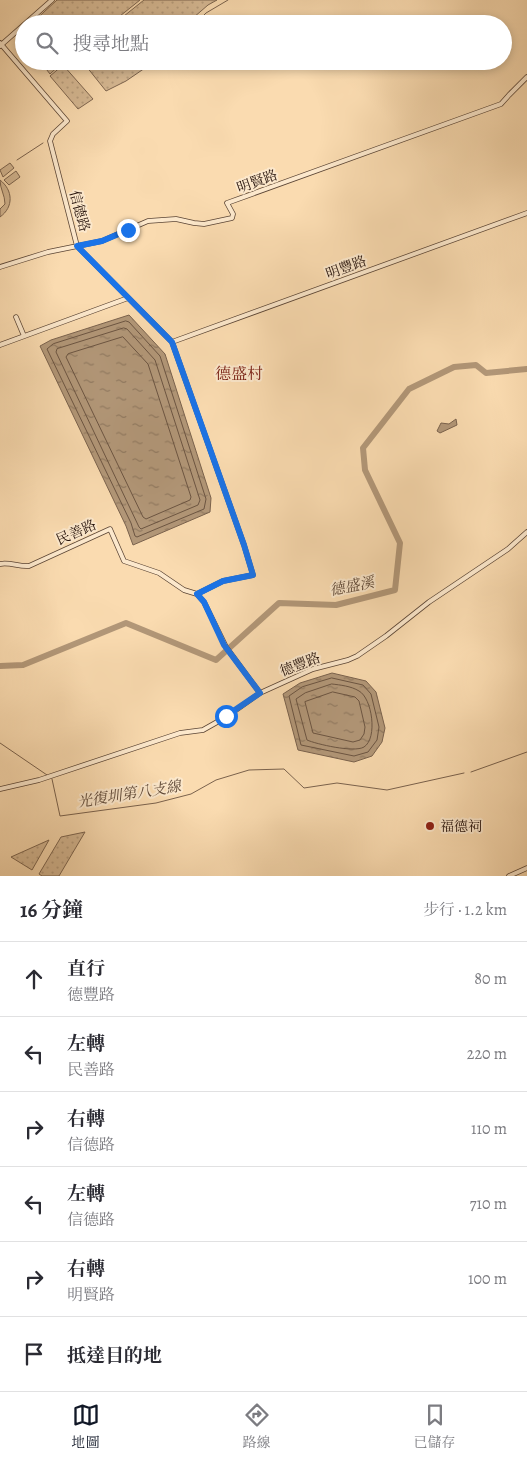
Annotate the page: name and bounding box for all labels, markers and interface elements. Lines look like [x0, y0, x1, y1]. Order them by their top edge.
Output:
search box [15, 15, 512, 70]
icon: search [33, 29, 61, 57]
text: 搜尋地點 [73, 31, 149, 57]
street label: 明賢路 [234, 165, 280, 198]
street label: 信德路 [65, 188, 94, 234]
route end [117, 219, 140, 242]
street label: 明豐路 [323, 251, 369, 284]
district label: 德盛村 [215, 363, 263, 385]
street label: 民善路 [53, 515, 99, 550]
water label: 德盛溪 [328, 572, 378, 600]
street label: 德豐路 [277, 648, 323, 681]
route start [215, 705, 238, 728]
water label: 光復圳第八支線 [76, 776, 184, 812]
place label: 福德祠 [440, 817, 482, 836]
marker: 福德祠 [424, 820, 436, 832]
text: 16 分鐘 [20, 896, 83, 924]
text: 步行 · 1.2 km [423, 899, 507, 921]
text: 直行 [67, 956, 105, 982]
icon: ahead [20, 965, 48, 993]
text: 80 m [474, 968, 507, 990]
text: 德豐路 [67, 984, 115, 1006]
text: 左轉 [67, 1031, 105, 1057]
icon: left [20, 1040, 48, 1068]
text: 220 m [467, 1043, 507, 1065]
text: 民善路 [67, 1059, 115, 1081]
text: 右轉 [67, 1106, 105, 1132]
icon: right [20, 1115, 48, 1143]
text: 110 m [471, 1118, 507, 1140]
text: 信德路 [67, 1134, 115, 1156]
text: 左轉 [67, 1181, 105, 1207]
icon: left [20, 1190, 48, 1218]
text: 710 m [470, 1193, 507, 1215]
text: 信德路 [67, 1209, 115, 1231]
text: 右轉 [67, 1256, 105, 1282]
icon: right [20, 1265, 48, 1293]
text: 100 m [468, 1268, 507, 1290]
text: 明賢路 [67, 1284, 115, 1306]
icon: arrive [20, 1340, 48, 1368]
text: 抵達目的地 [67, 1343, 162, 1369]
tab: 地圖 [72, 1401, 100, 1452]
tab: 路線 [243, 1401, 271, 1452]
tab: 已儲存 [414, 1401, 456, 1452]

